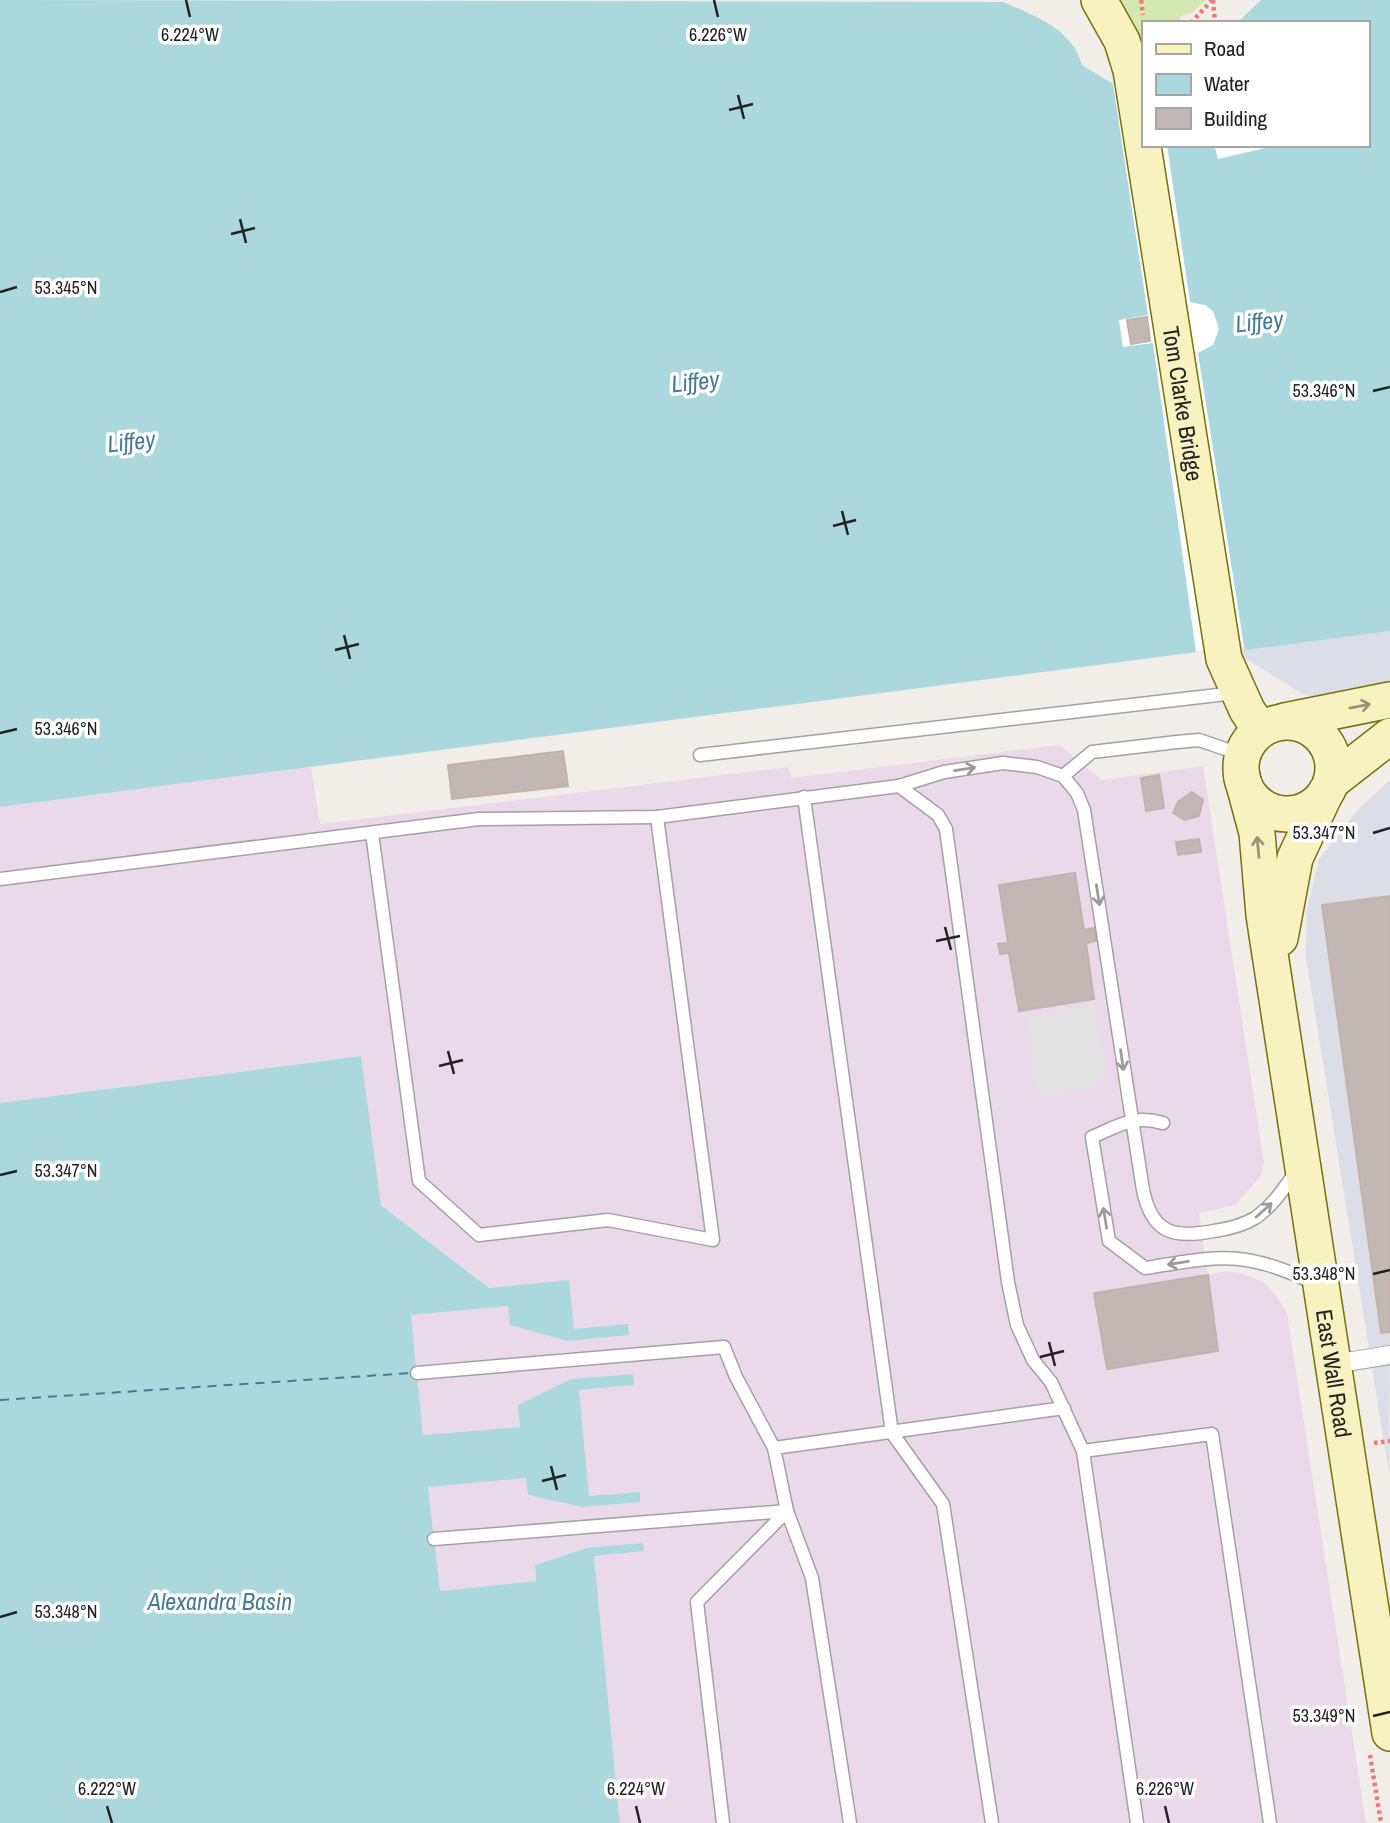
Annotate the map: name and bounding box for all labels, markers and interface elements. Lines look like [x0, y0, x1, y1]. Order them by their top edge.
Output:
legend [1142, 21, 1369, 147]
text: 6.224°W [161, 22, 219, 47]
text: 6.226°W [689, 22, 747, 47]
text: Road [1204, 34, 1245, 63]
text: Water [1204, 69, 1250, 98]
text: Building [1204, 104, 1268, 133]
text: 53.345°N [35, 275, 98, 300]
water label: Liffey [1234, 302, 1286, 339]
street label: Tom Clarke Bridge [1156, 324, 1211, 483]
water label: Liffey [670, 362, 722, 399]
text: 53.346°N [1293, 378, 1356, 403]
water label: Liffey [106, 422, 158, 459]
one-way arrow [1348, 699, 1371, 713]
text: 53.346°N [35, 716, 98, 741]
one-way arrow [953, 762, 975, 775]
text: 53.347°N [1293, 820, 1356, 845]
one-way arrow [1251, 837, 1264, 859]
one-way arrow [1092, 883, 1105, 906]
one-way arrow [1116, 1048, 1129, 1070]
text: 53.347°N [35, 1158, 98, 1183]
one-way arrow [1255, 1202, 1273, 1218]
one-way arrow [1098, 1207, 1111, 1230]
one-way arrow [1167, 1257, 1190, 1270]
text: 53.348°N [1293, 1261, 1356, 1286]
street label: East Wall Road [1309, 1307, 1360, 1440]
water label: Alexandra Basin [147, 1585, 292, 1617]
text: 53.348°N [35, 1599, 98, 1624]
text: 53.349°N [1293, 1703, 1356, 1728]
text: 6.222°W [78, 1776, 136, 1801]
text: 6.224°W [607, 1776, 665, 1801]
text: 6.226°W [1136, 1776, 1194, 1801]

